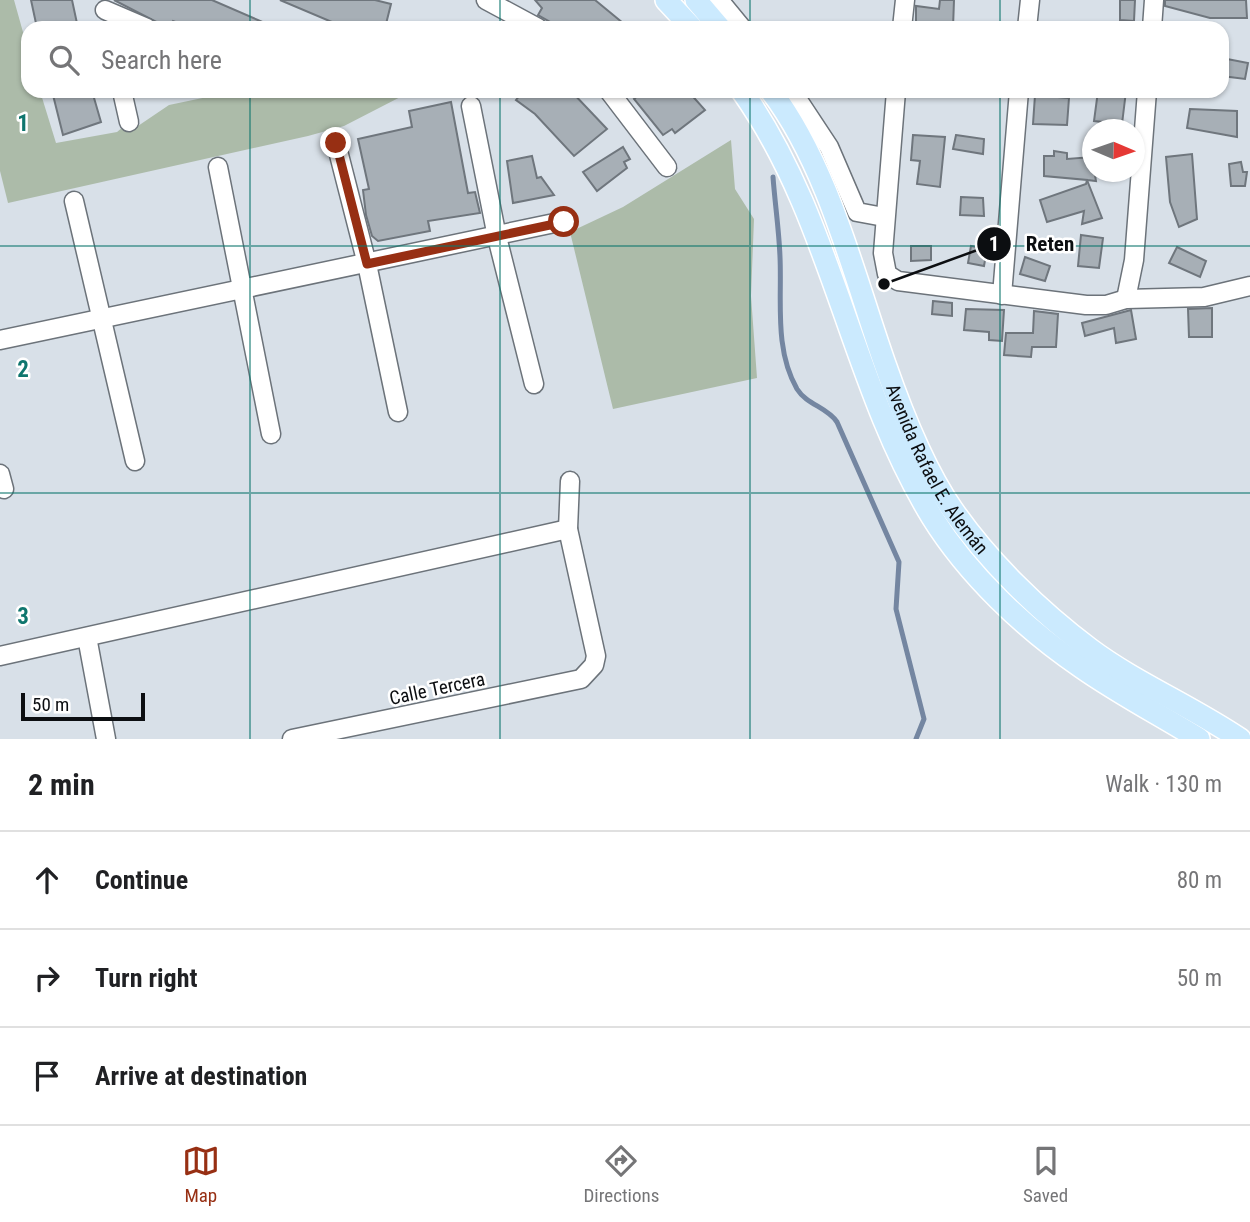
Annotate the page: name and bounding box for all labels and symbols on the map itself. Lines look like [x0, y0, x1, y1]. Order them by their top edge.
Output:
text: 1 [17, 110, 29, 137]
north arrow [1082, 119, 1145, 182]
route end [320, 127, 351, 158]
route start [548, 206, 579, 237]
callout: Reten [976, 223, 1088, 265]
text: 1 [989, 232, 999, 256]
text: Reten [1026, 232, 1074, 256]
text: 2 [17, 356, 29, 383]
street label: Avenida Rafael E. Alemán [881, 381, 993, 559]
text: 3 [17, 603, 29, 630]
street label: Calle Tercera [387, 667, 487, 710]
scale bar [21, 690, 145, 722]

